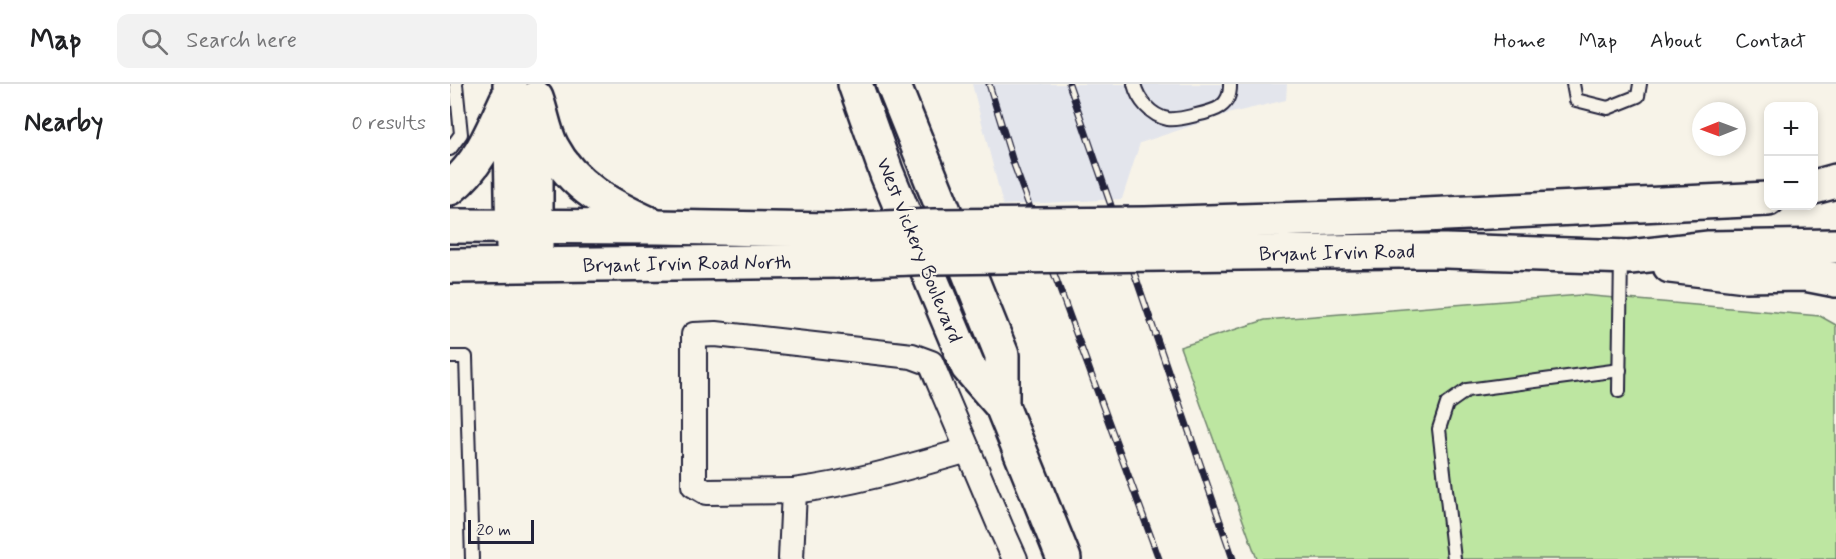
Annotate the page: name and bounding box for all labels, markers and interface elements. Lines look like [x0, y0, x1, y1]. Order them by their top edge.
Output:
search box [117, 14, 537, 68]
text: Map [30, 23, 81, 60]
icon: search [138, 25, 171, 58]
text: Search here [186, 27, 297, 55]
text: Home [1494, 27, 1546, 55]
text: Map [1579, 27, 1617, 55]
text: About [1650, 27, 1702, 55]
text: Contact [1735, 27, 1806, 55]
north arrow [1692, 102, 1746, 156]
map controls [1764, 102, 1818, 210]
button: + [1764, 102, 1818, 156]
text: Nearby [24, 106, 103, 140]
text: 0 results [352, 110, 426, 137]
street label: West Vickery Boulevard [869, 154, 968, 347]
button: − [1764, 156, 1818, 210]
street label: Bryant Irvin Road [1259, 239, 1415, 268]
street label: Bryant Irvin Road North [583, 249, 792, 280]
scale bar [468, 517, 534, 544]
text: 20 m [477, 520, 511, 541]

